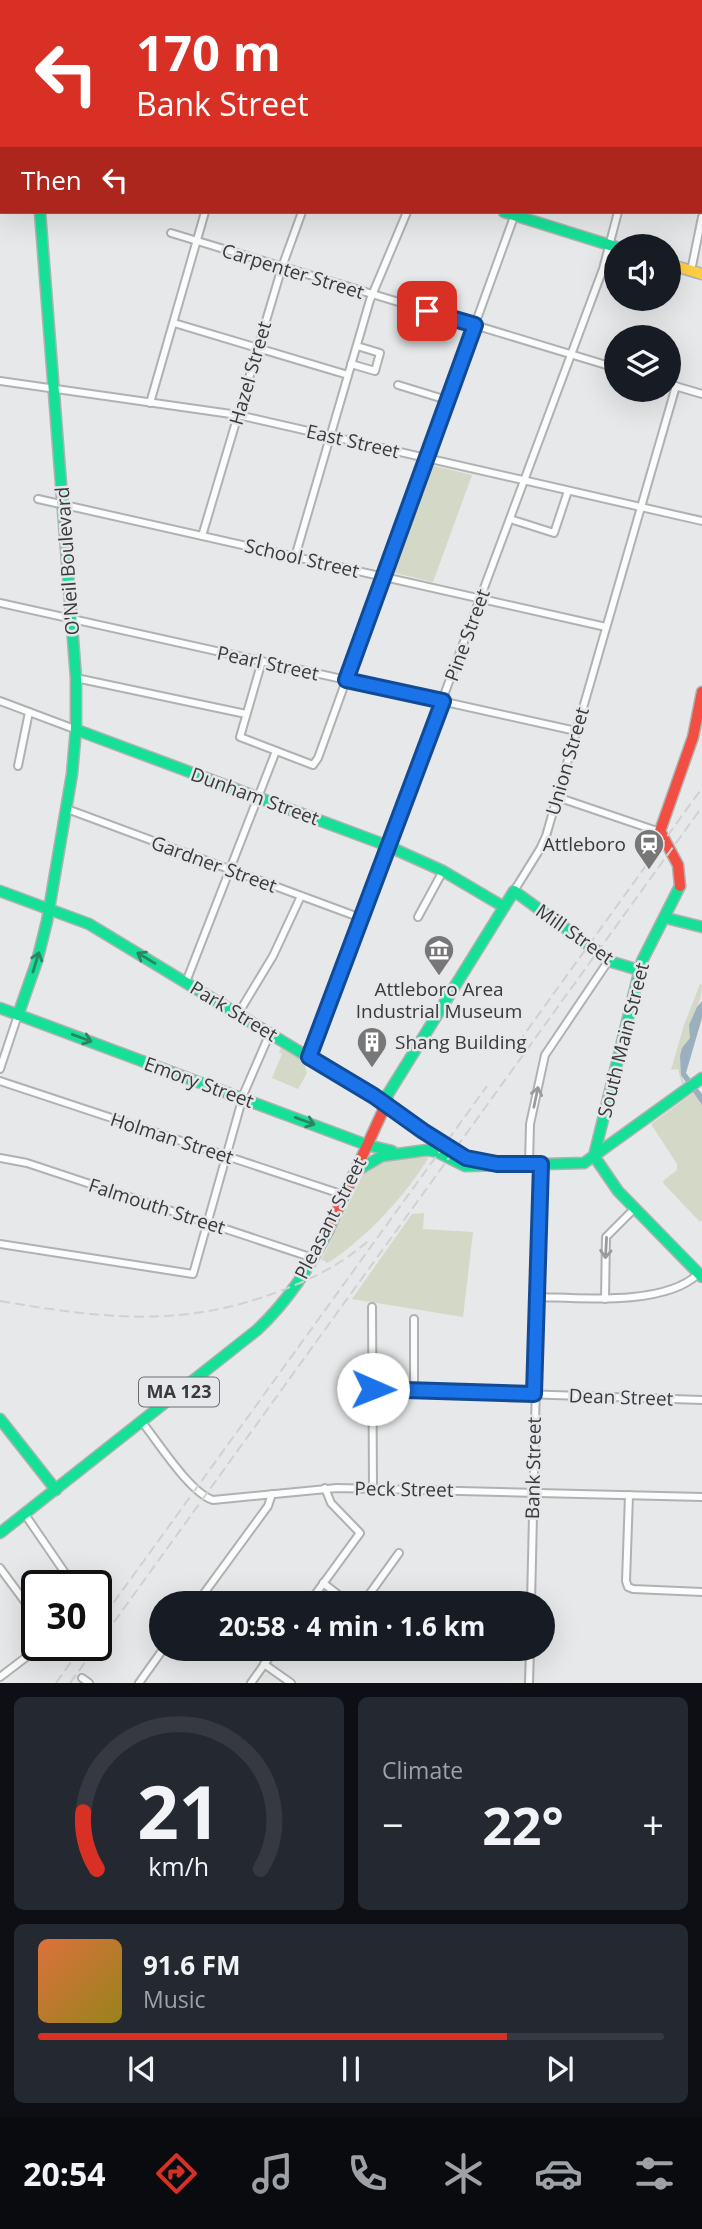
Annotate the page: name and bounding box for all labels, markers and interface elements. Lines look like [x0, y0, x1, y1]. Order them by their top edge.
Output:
text: 170 m [136, 19, 281, 85]
icon: left [21, 28, 112, 119]
text: Bank Street [136, 82, 309, 125]
icon: left [96, 161, 134, 199]
text: Then [21, 162, 82, 198]
map controls [604, 234, 681, 402]
button: sound [604, 234, 681, 311]
street label: Carpenter Street [219, 237, 368, 305]
pin [397, 281, 457, 341]
icon: arrive [408, 292, 446, 330]
street label: Hazel Street [223, 318, 277, 428]
button: layers [604, 325, 681, 402]
street label: East Street [304, 418, 402, 464]
street label: O'Neil Boulevard [49, 486, 85, 636]
street label: School Street [242, 532, 362, 584]
street label: Pine Street [438, 585, 496, 685]
street label: Pearl Street [215, 640, 321, 686]
street label: Union Street [539, 704, 595, 818]
street label: Dunham Street [187, 761, 323, 831]
station icon: Attleboro [632, 827, 666, 871]
street label: Gardner Street [148, 829, 281, 899]
place label: Attleboro [543, 831, 626, 857]
street label: Mill Street [531, 898, 619, 970]
museum icon: Attleboro Area Industrial Museum [422, 933, 456, 977]
one-way arrow [137, 951, 157, 965]
one-way arrow [31, 952, 44, 974]
street label: South Main Street [591, 960, 655, 1120]
street label: Park Street [185, 975, 283, 1047]
place label: Attleboro Area Industrial Museum [356, 976, 522, 1024]
building icon: Shang Building [355, 1025, 389, 1069]
place label: Shang Building [395, 1029, 526, 1055]
one-way arrow [71, 1033, 93, 1046]
street label: Emory Street [141, 1050, 258, 1114]
one-way arrow [530, 1086, 544, 1109]
street label: Holman Street [107, 1106, 237, 1170]
one-way arrow [294, 1116, 316, 1128]
street label: Pleasant Street [288, 1152, 372, 1283]
street label: Falmouth Street [85, 1172, 229, 1240]
one-way arrow [599, 1236, 612, 1259]
position arrow [336, 1352, 410, 1426]
road number: MA 123 [139, 1378, 219, 1406]
street label: Dean Street [568, 1382, 674, 1412]
street label: Bank Street [519, 1416, 547, 1519]
street label: Peck Street [354, 1475, 454, 1503]
speed limit sign: 30 [21, 1570, 112, 1661]
text: 20:58 · 4 min · 1.6 km [219, 1608, 485, 1644]
text: Climate [382, 1754, 463, 1786]
text: 21 [137, 1762, 221, 1861]
text: 22° [482, 1789, 564, 1860]
text: − [382, 1798, 404, 1850]
text: + [642, 1798, 664, 1850]
text: km/h [149, 1849, 209, 1883]
text: 91.6 FM [143, 1947, 241, 1983]
text: Music [143, 1983, 206, 2015]
icon: previous [123, 2050, 161, 2088]
icon: pause [332, 2050, 370, 2088]
icon: next [541, 2050, 579, 2088]
icon: directions [152, 2149, 201, 2198]
icon: music [248, 2149, 297, 2198]
icon: phone [343, 2149, 392, 2198]
icon: climate [439, 2149, 488, 2198]
icon: car [534, 2149, 583, 2198]
icon: filters [630, 2149, 679, 2198]
text: 20:54 [23, 2152, 106, 2195]

